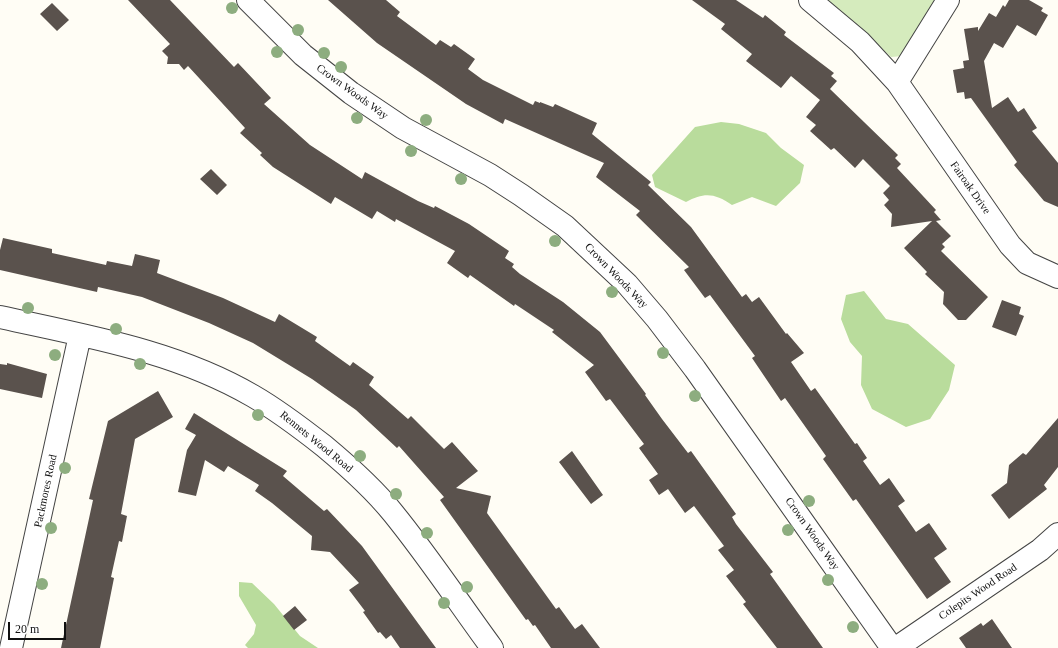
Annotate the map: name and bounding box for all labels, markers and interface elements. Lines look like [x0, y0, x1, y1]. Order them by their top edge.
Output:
street label: Crown Woods Way [313, 62, 391, 122]
street label: Fairoak Drive [947, 159, 993, 217]
street label: Crown Woods Way [582, 241, 650, 311]
street label: Rennets Wood Road [277, 409, 355, 475]
street label: Packmores Road [32, 453, 60, 529]
street label: Crown Woods Way [782, 495, 842, 573]
street label: Colepits Wood Road [936, 561, 1020, 623]
scale bar [10, 614, 68, 640]
text: 20 m [15, 622, 39, 636]

